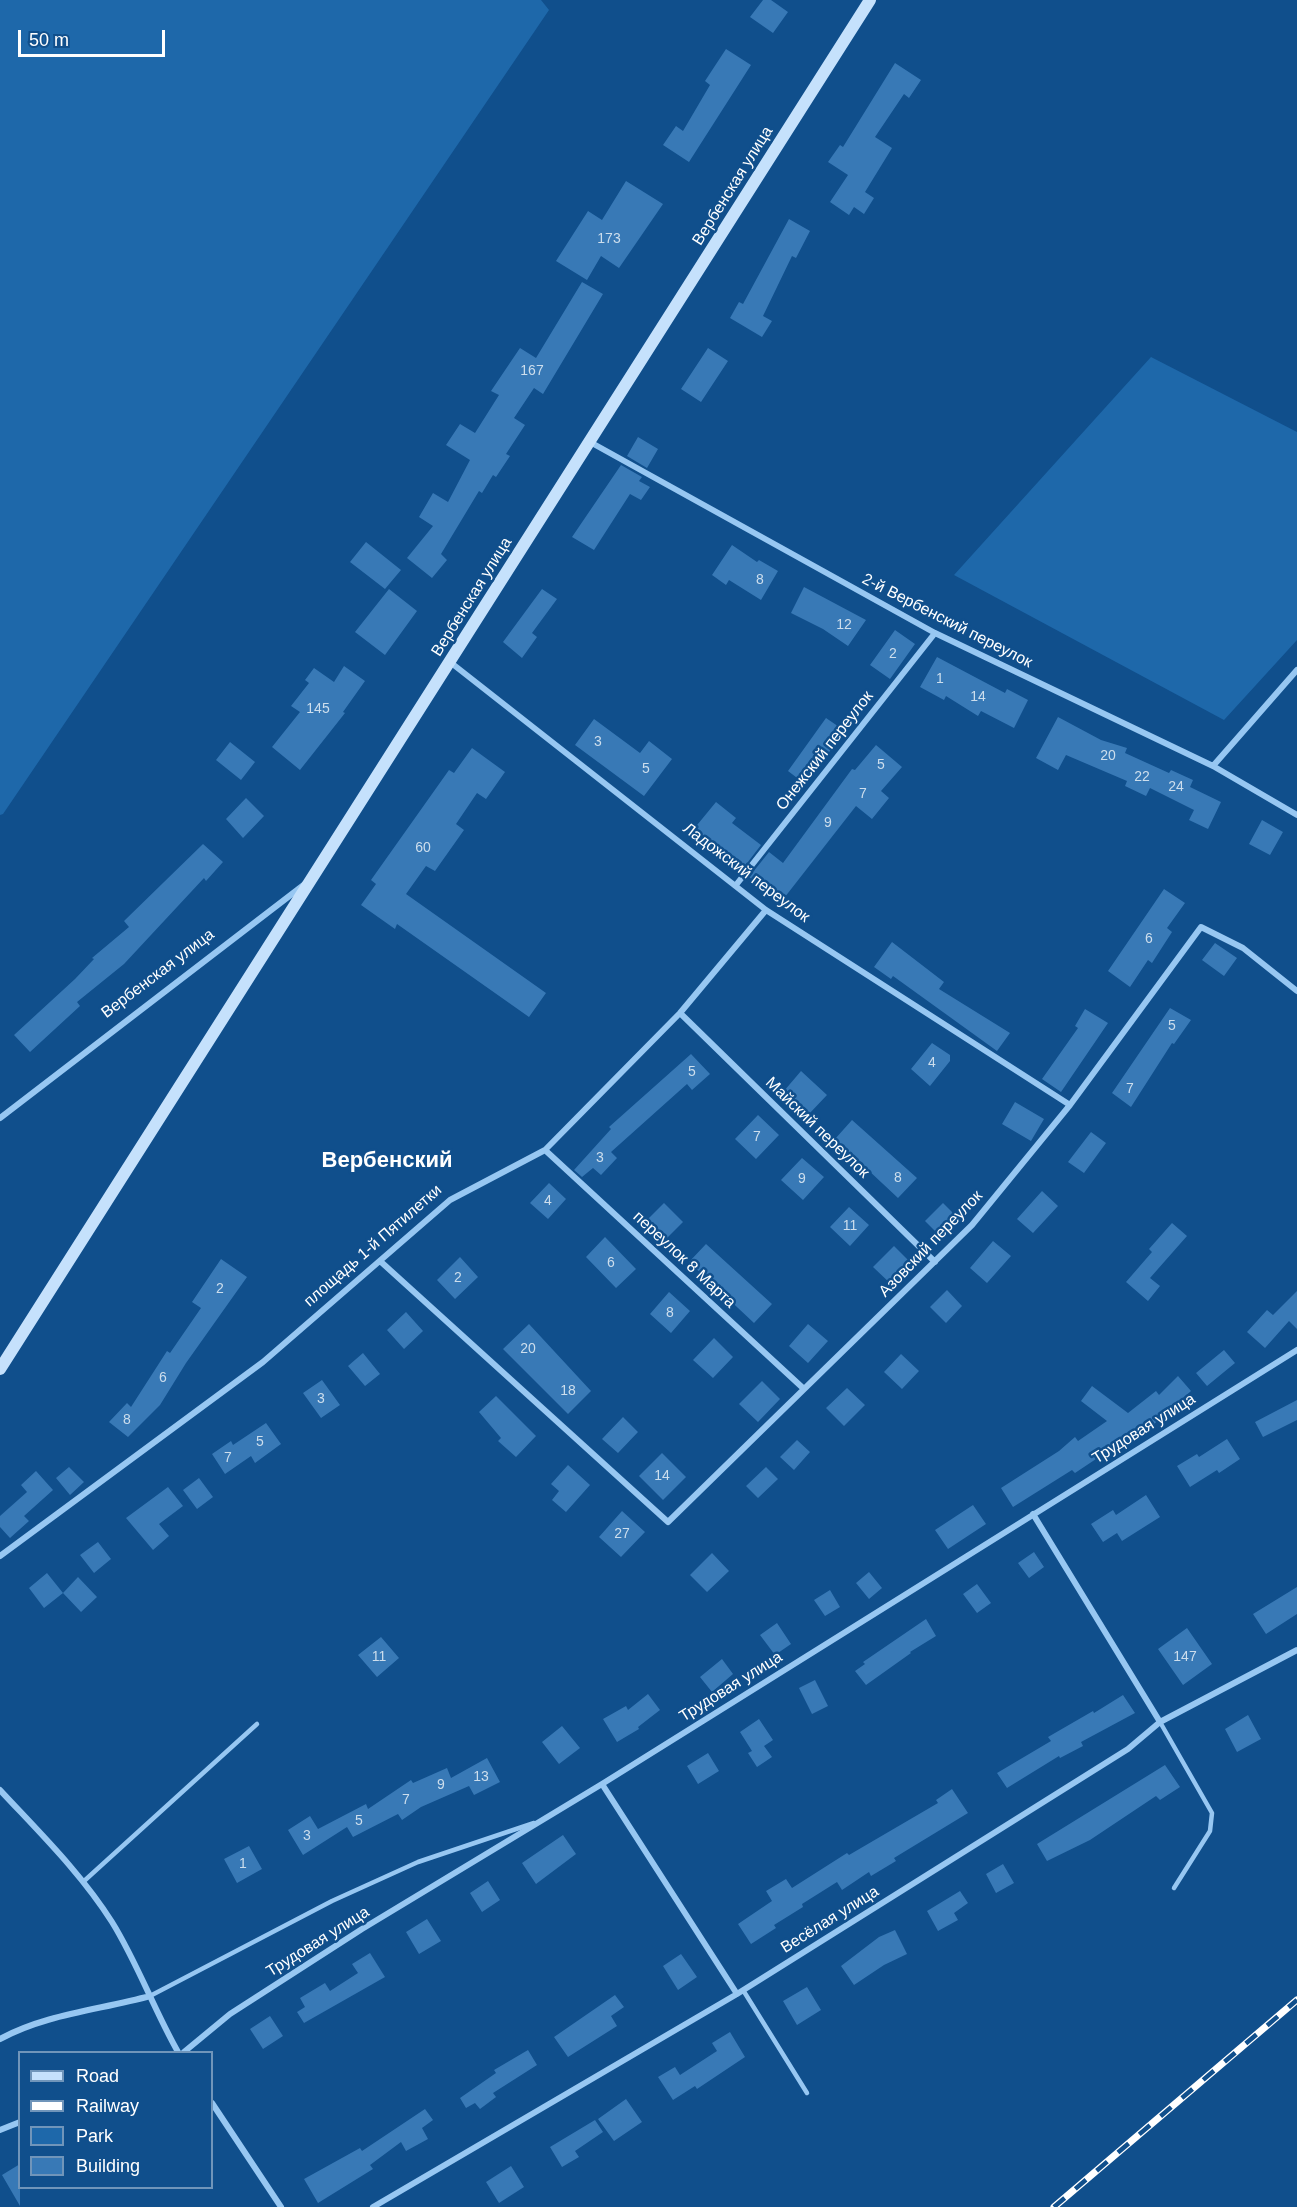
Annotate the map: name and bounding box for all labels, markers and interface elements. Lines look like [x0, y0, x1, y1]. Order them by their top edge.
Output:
scale bar [21, 18, 168, 56]
text: 50 m [29, 30, 69, 50]
street label: Вербенская улица [689, 123, 777, 249]
house number: 173 [597, 231, 621, 247]
house number: 167 [520, 363, 544, 379]
street label: Вербенская улица [428, 534, 516, 660]
street label: 2-й Вербенский переулок [859, 570, 1035, 672]
house number: 8 [756, 572, 764, 588]
house number: 12 [836, 617, 852, 633]
house number: 2 [889, 646, 897, 662]
house number: 1 [936, 671, 944, 687]
street label: Онежский переулок [772, 687, 878, 815]
house number: 14 [970, 689, 986, 705]
house number: 145 [306, 701, 330, 717]
house number: 3 [594, 734, 602, 750]
house number: 20 [1100, 748, 1116, 764]
house number: 5 [877, 757, 885, 773]
house number: 5 [642, 761, 650, 777]
house number: 22 [1134, 769, 1150, 785]
house number: 24 [1168, 779, 1184, 795]
house number: 7 [859, 786, 867, 802]
house number: 9 [824, 815, 832, 831]
street label: Ладожский переулок [679, 819, 813, 927]
house number: 60 [415, 840, 431, 856]
street label: Вербенская улица [98, 925, 218, 1023]
house number: 6 [1145, 931, 1153, 947]
house number: 5 [1168, 1018, 1176, 1034]
house number: 4 [928, 1055, 936, 1071]
house number: 5 [688, 1064, 696, 1080]
street label: Майский переулок [761, 1074, 873, 1182]
house number: 7 [1126, 1081, 1134, 1097]
house number: 7 [753, 1129, 761, 1145]
district label: Вербенский [322, 1148, 452, 1174]
house number: 3 [596, 1150, 604, 1166]
house number: 8 [894, 1170, 902, 1186]
house number: 9 [798, 1171, 806, 1187]
street label: площадь 1-й Пятилетки [300, 1181, 446, 1311]
street label: Азовский переулок [875, 1187, 987, 1301]
house number: 4 [544, 1193, 552, 1209]
street label: переулок 8 Марта [629, 1208, 739, 1312]
house number: 11 [843, 1218, 857, 1234]
house number: 6 [607, 1255, 615, 1271]
house number: 2 [454, 1270, 462, 1286]
house number: 2 [216, 1281, 224, 1297]
house number: 8 [666, 1305, 674, 1321]
house number: 20 [520, 1341, 536, 1357]
house number: 6 [159, 1370, 167, 1386]
house number: 18 [560, 1383, 576, 1399]
street label: Трудовая улица [1089, 1390, 1199, 1468]
house number: 3 [317, 1391, 325, 1407]
house number: 8 [123, 1412, 131, 1428]
house number: 5 [256, 1434, 264, 1450]
house number: 7 [224, 1450, 232, 1466]
house number: 14 [654, 1468, 670, 1484]
house number: 27 [614, 1526, 630, 1542]
street label: Трудовая улица [676, 1648, 786, 1726]
house number: 11 [372, 1649, 386, 1665]
house number: 147 [1173, 1649, 1197, 1665]
house number: 13 [473, 1769, 489, 1785]
house number: 9 [437, 1777, 445, 1793]
house number: 7 [402, 1792, 410, 1808]
house number: 5 [355, 1813, 363, 1829]
house number: 3 [303, 1828, 311, 1844]
house number: 1 [239, 1856, 247, 1872]
street label: Весёлая улица [778, 1882, 882, 1958]
street label: Трудовая улица [263, 1903, 373, 1981]
legend [18, 2051, 213, 2189]
text: Road [76, 2066, 119, 2086]
text: Railway [76, 2096, 139, 2116]
text: Park [76, 2126, 113, 2146]
text: Building [76, 2156, 140, 2176]

